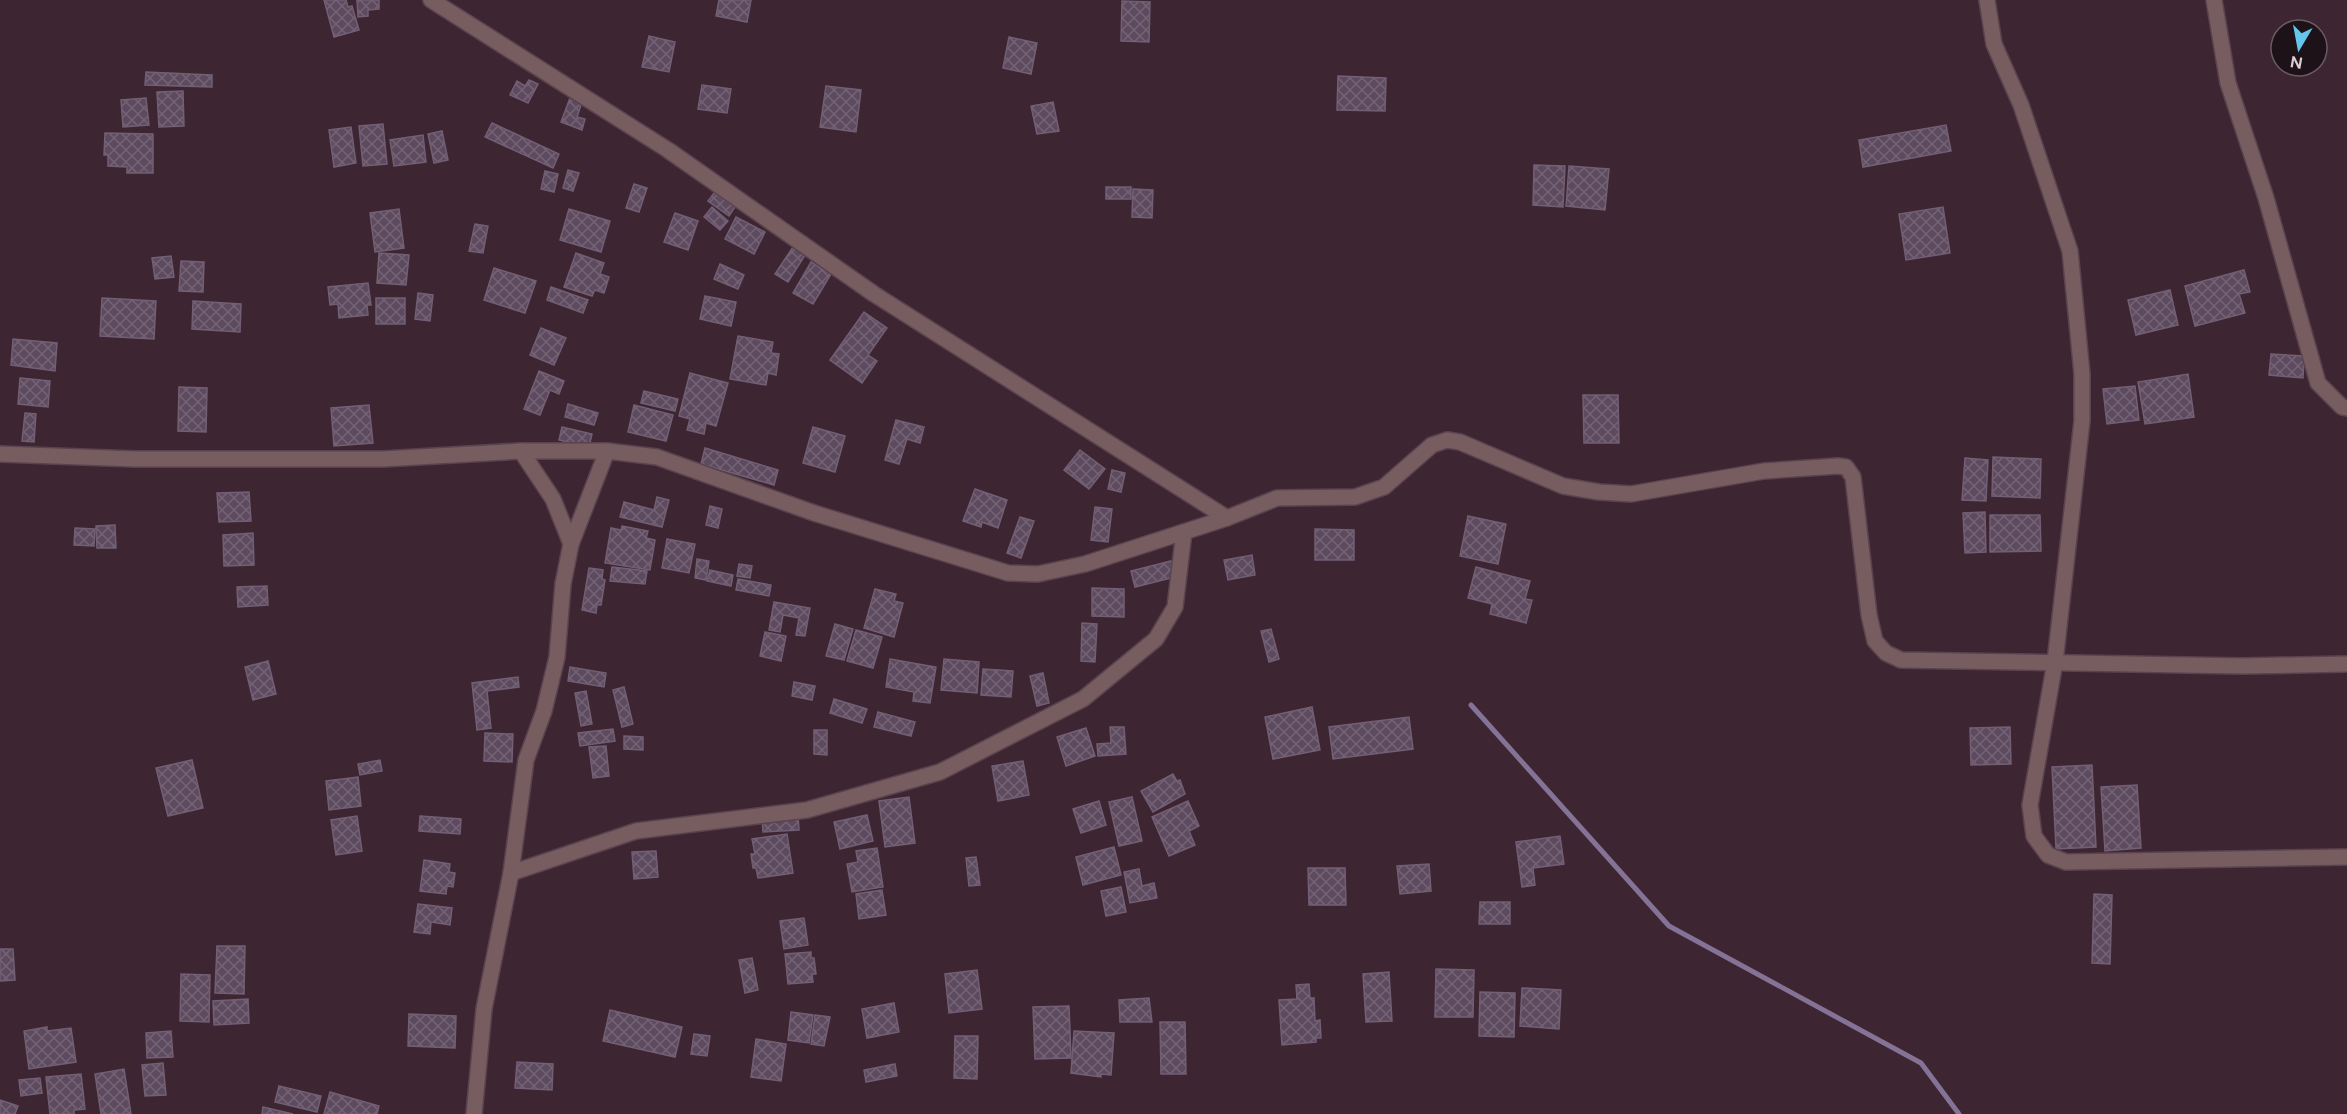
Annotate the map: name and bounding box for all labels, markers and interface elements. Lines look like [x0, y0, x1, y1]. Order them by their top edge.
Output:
north arrow [2269, 18, 2329, 78]
text: N [2289, 52, 2304, 73]

